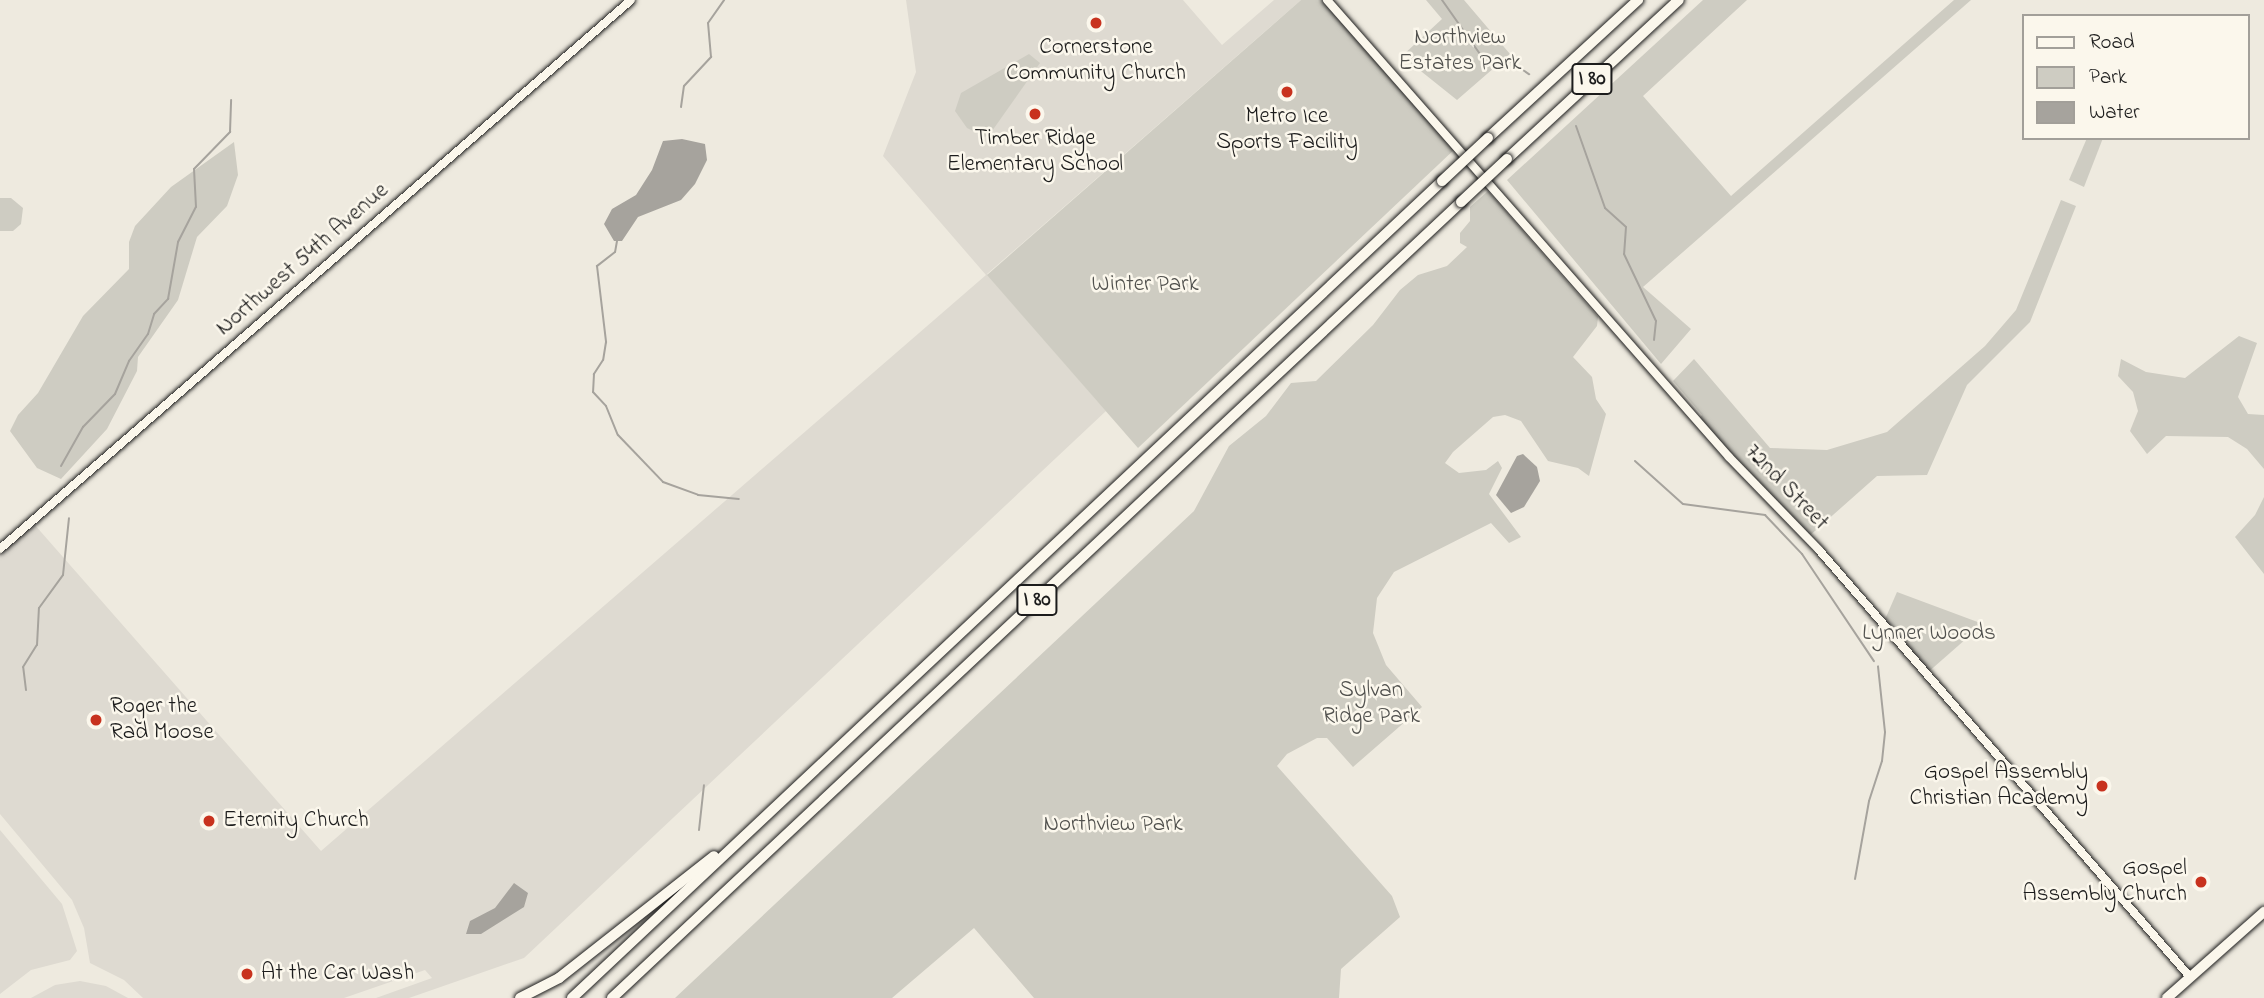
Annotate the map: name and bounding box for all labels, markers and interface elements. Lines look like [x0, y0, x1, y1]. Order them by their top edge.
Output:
legend [2022, 14, 2250, 140]
marker: Cornerstone Community Church [1088, 15, 1104, 31]
park label: Northview Estates Park [1399, 24, 1521, 78]
text: Road [2089, 28, 2135, 58]
place label: Cornerstone Community Church [1006, 34, 1186, 88]
road number: I 80 [1571, 62, 1613, 96]
text: Park [2089, 63, 2127, 93]
marker: Metro Ice Sports Facility [1279, 84, 1295, 100]
text: Water [2089, 98, 2140, 128]
place label: Metro Ice Sports Facility [1216, 103, 1358, 157]
marker: Timber Ridge Elementary School [1027, 106, 1043, 122]
place label: Timber Ridge Elementary School [947, 125, 1123, 179]
street label: Northwest 54th Avenue [211, 178, 395, 342]
park label: Winter Park [1092, 271, 1198, 299]
street label: 72nd Street [1738, 439, 1834, 537]
road number: I 80 [1016, 582, 1058, 618]
park label: Lynner Woods [1862, 620, 1996, 648]
park label: Sylvan Ridge Park [1322, 677, 1420, 731]
place label: Roger the Rad Moose [110, 693, 214, 747]
marker: Roger the Rad Moose [88, 712, 104, 728]
place label: Gospel Assembly Christian Academy [1909, 759, 2088, 813]
marker: Gospel Assembly Christian Academy [2094, 778, 2110, 794]
place label: Eternity Church [223, 807, 369, 835]
park label: Northview Park [1044, 811, 1182, 839]
marker: Eternity Church [201, 813, 217, 829]
place label: Gospel Assembly Church [2023, 855, 2187, 909]
marker: Gospel Assembly Church [2193, 874, 2209, 890]
place label: At the Car Wash [261, 960, 414, 988]
marker: At the Car Wash [239, 966, 255, 982]

